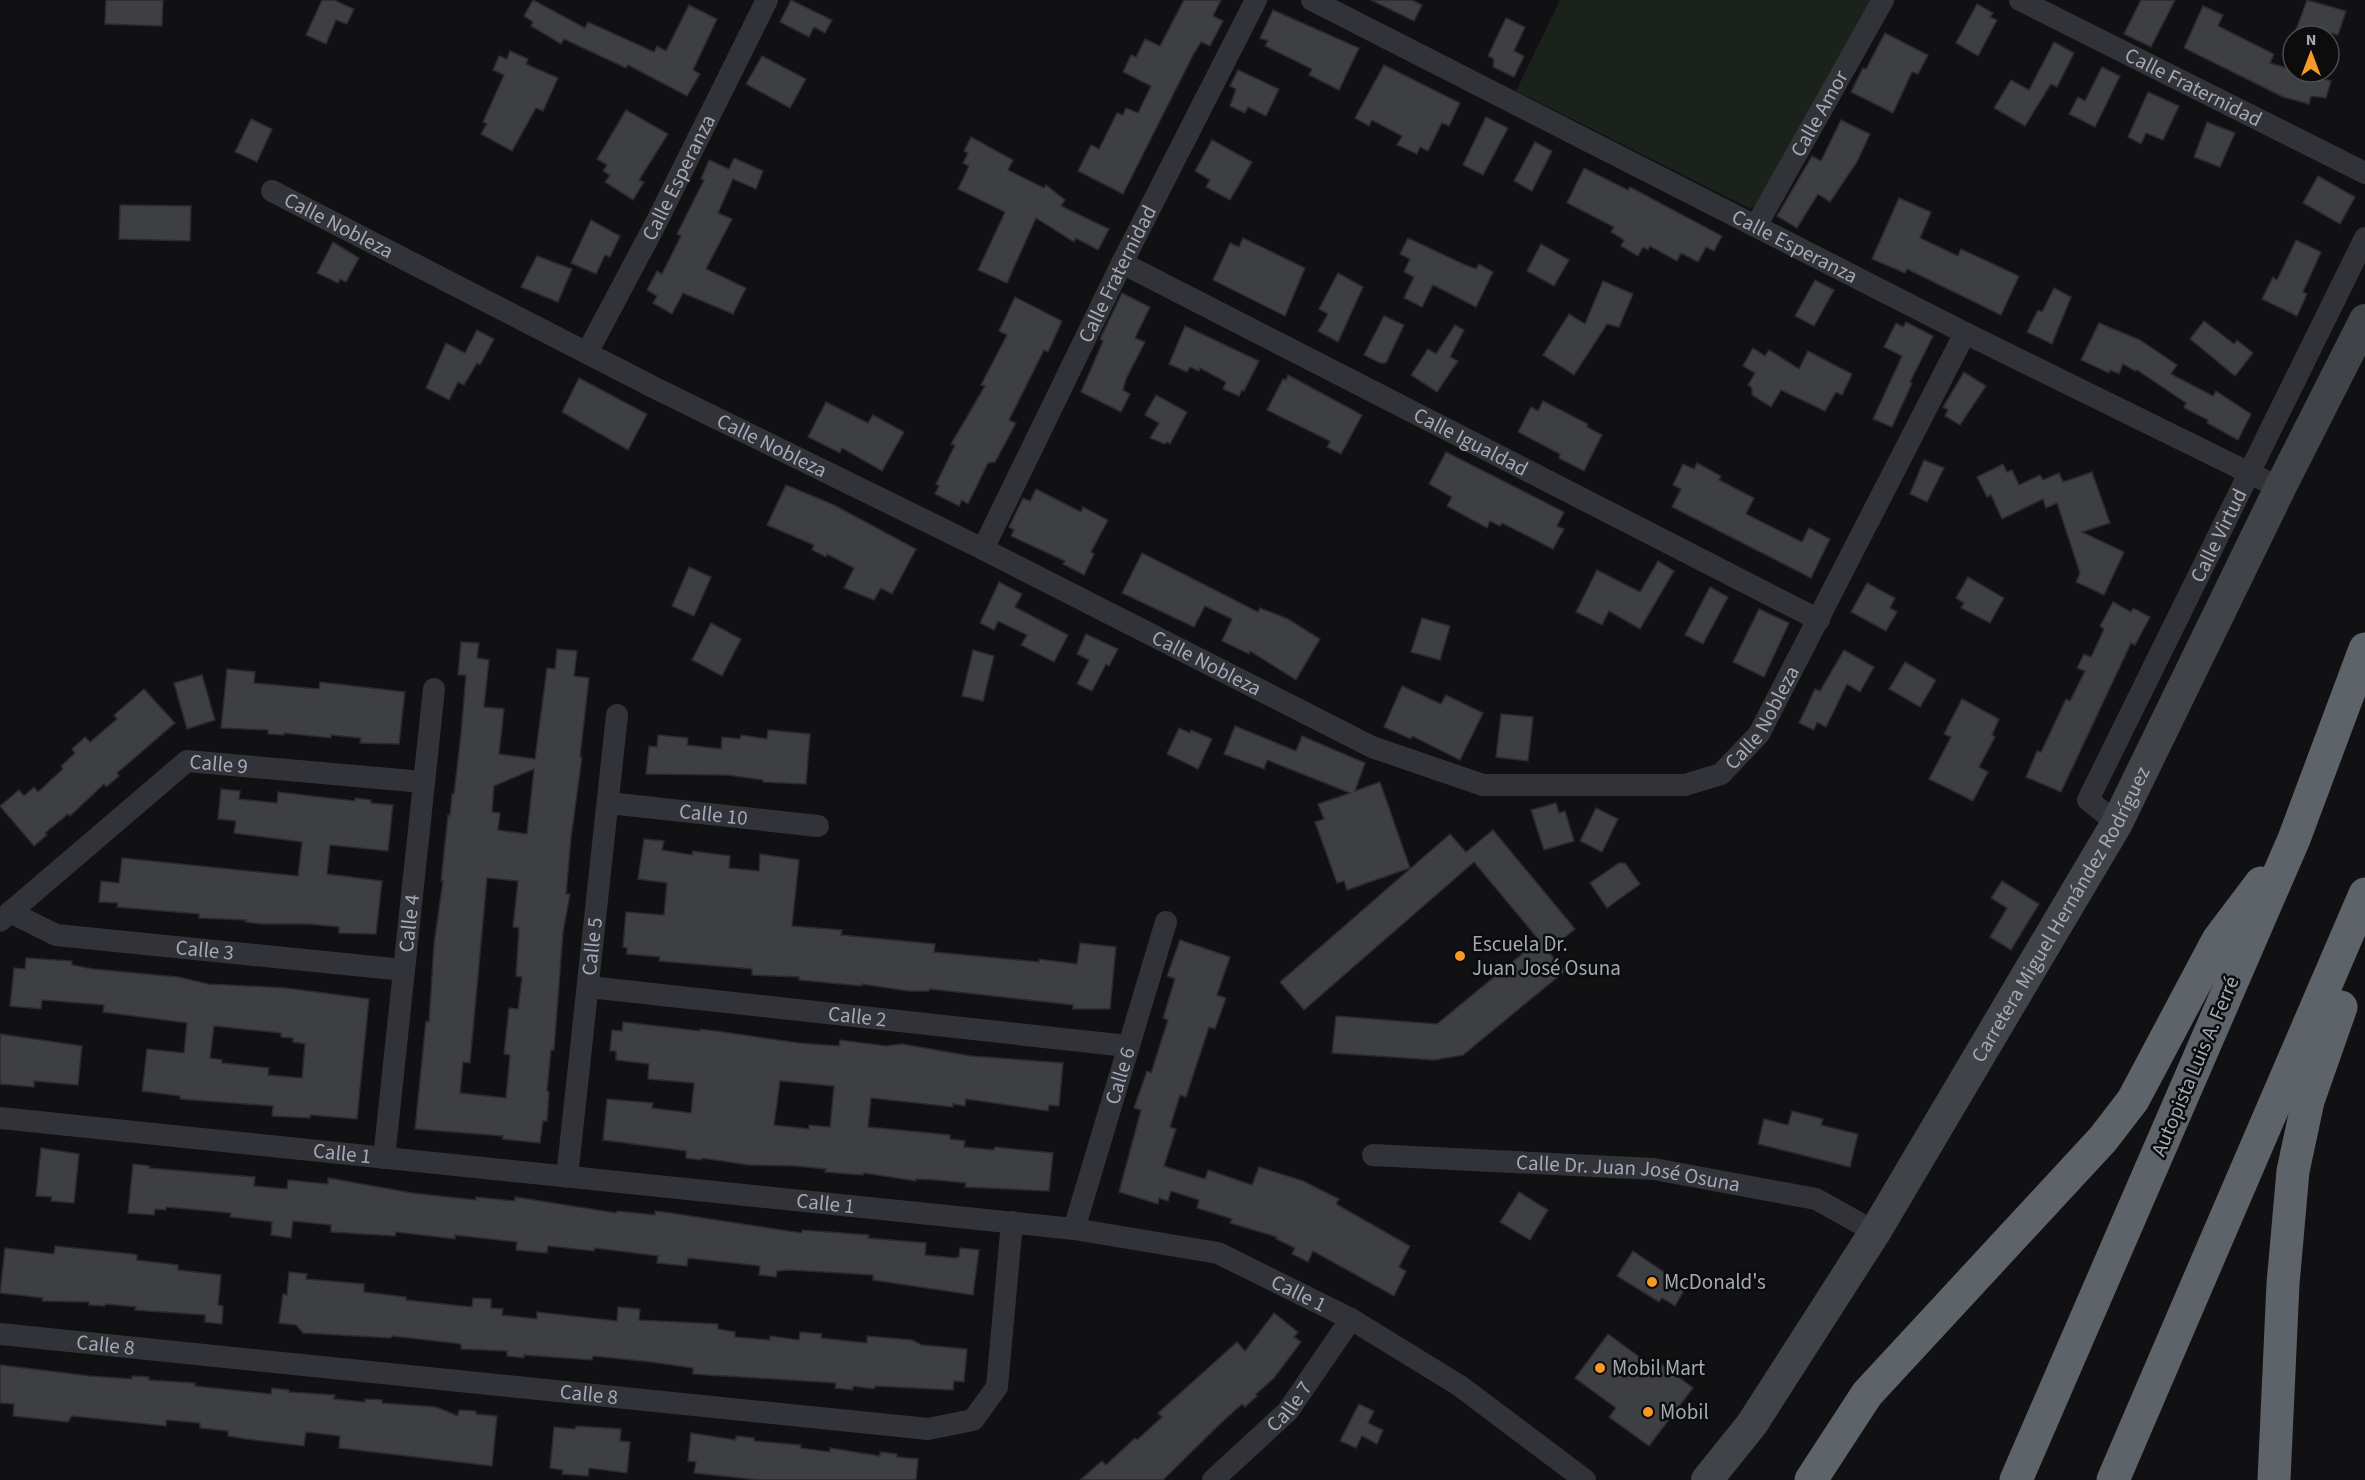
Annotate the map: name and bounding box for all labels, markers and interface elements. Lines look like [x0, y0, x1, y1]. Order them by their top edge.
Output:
north arrow [2281, 24, 2341, 84]
text: N [2306, 29, 2316, 51]
street label: Calle Fraternidad [2120, 40, 2267, 134]
street label: Calle Amor [1783, 64, 1856, 162]
street label: Calle Esperanza [634, 109, 723, 246]
street label: Calle Nobleza [279, 185, 399, 266]
street label: Calle Fraternidad [1070, 200, 1164, 348]
street label: Calle Esperanza [1727, 202, 1863, 291]
street label: Calle Igualdad [1408, 400, 1534, 484]
street label: Calle Nobleza [712, 406, 832, 485]
street label: Calle Virtud [2183, 483, 2254, 588]
street label: Calle Nobleza [1147, 622, 1267, 703]
street label: Calle Nobleza [1718, 660, 1807, 777]
street label: Calle 9 [188, 746, 249, 781]
street label: Carretera Miguel Hernández Rodríguez [1964, 761, 2157, 1068]
street label: Calle 10 [678, 796, 749, 833]
street label: Calle 4 [391, 893, 427, 954]
street label: Calle 5 [574, 916, 610, 977]
place label: Escuela Dr. Juan José Osuna [1472, 929, 1621, 983]
street label: Calle 3 [174, 932, 235, 968]
marker: Escuela Dr. Juan José Osuna [1453, 949, 1467, 963]
street label: Autopista Luis A. Ferré [2143, 971, 2247, 1161]
street label: Calle 2 [827, 998, 888, 1035]
street label: Calle 6 [1097, 1043, 1143, 1108]
street label: Calle 1 [312, 1135, 373, 1171]
street label: Calle Dr. Juan José Osuna [1515, 1147, 1743, 1200]
street label: Calle 1 [795, 1185, 856, 1221]
street label: Calle 1 [1266, 1267, 1332, 1320]
place label: McDonald's [1664, 1267, 1766, 1297]
marker: McDonald's [1645, 1275, 1659, 1289]
street label: Calle 8 [75, 1327, 136, 1363]
place label: Mobil Mart [1612, 1353, 1705, 1383]
marker: Mobil Mart [1593, 1361, 1607, 1375]
street label: Calle 7 [1259, 1375, 1319, 1439]
street label: Calle 8 [558, 1376, 619, 1412]
place label: Mobil [1660, 1397, 1709, 1427]
marker: Mobil [1641, 1405, 1655, 1419]

